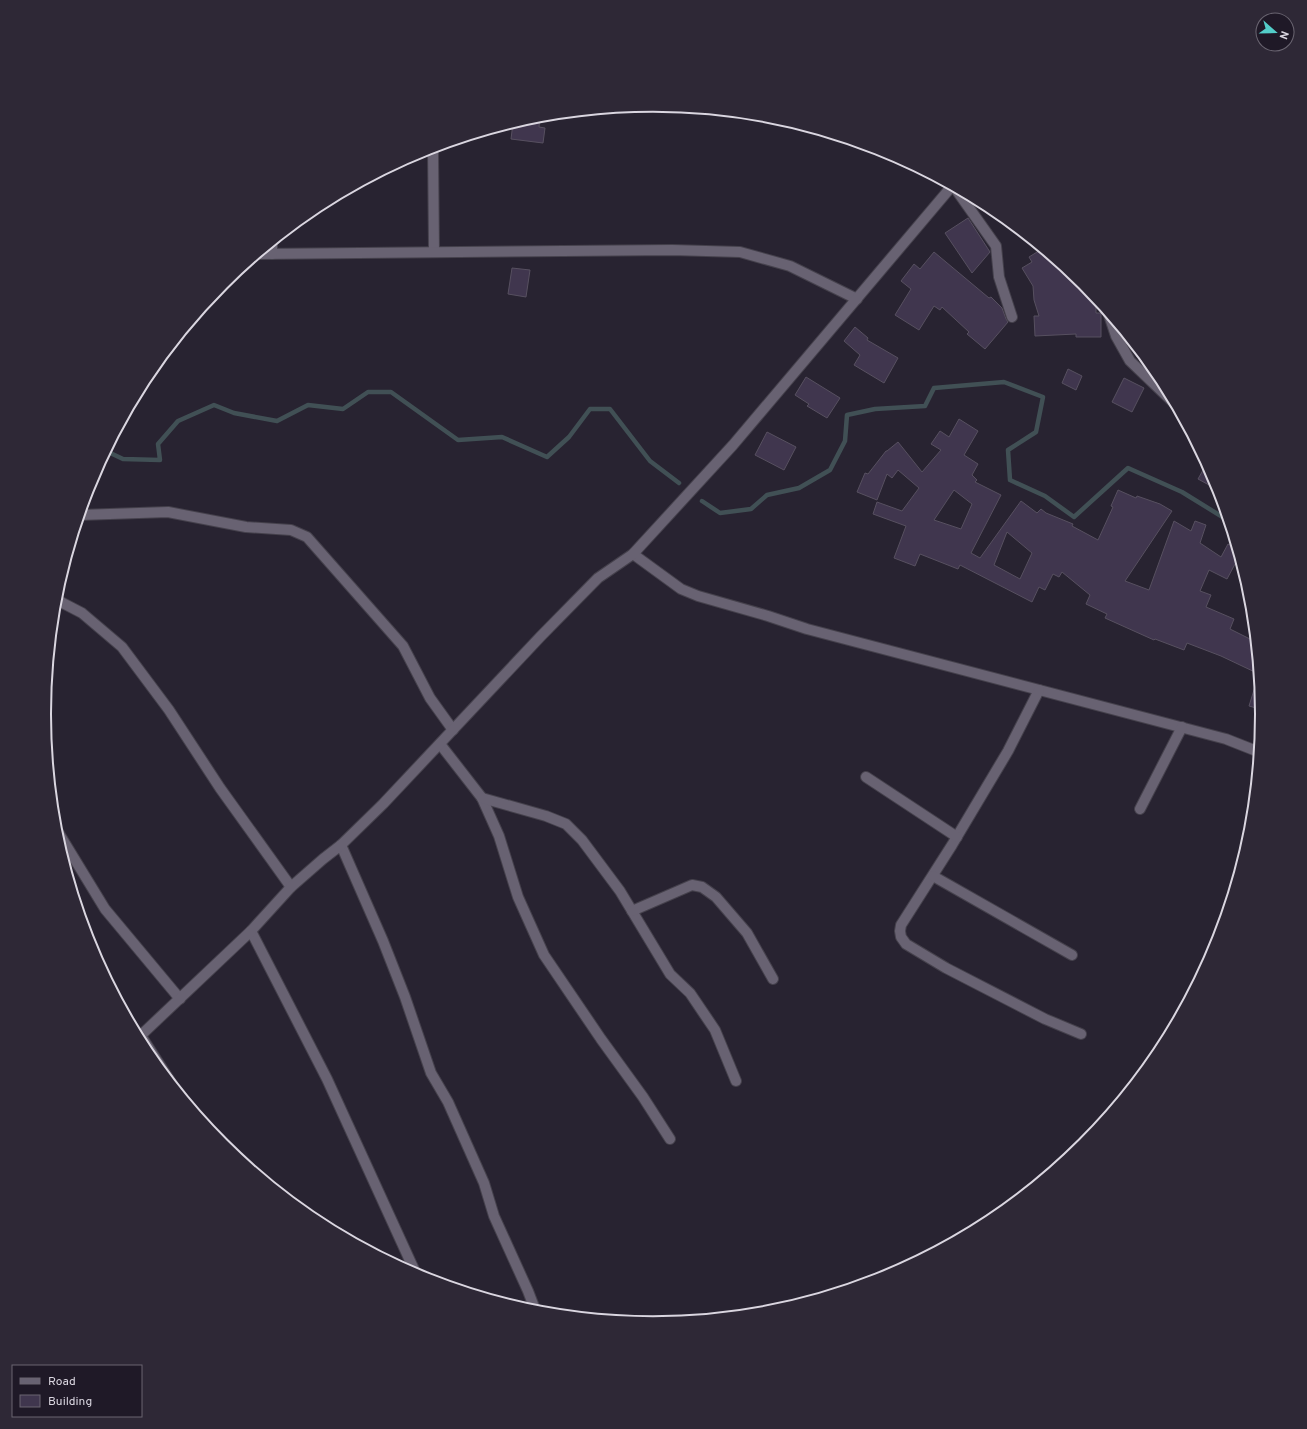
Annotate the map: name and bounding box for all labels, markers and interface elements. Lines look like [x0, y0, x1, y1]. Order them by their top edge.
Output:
north arrow [1255, 12, 1295, 52]
text: N [1276, 29, 1291, 41]
legend [12, 1365, 142, 1417]
text: Road [48, 1374, 76, 1390]
text: Building [48, 1394, 92, 1410]

